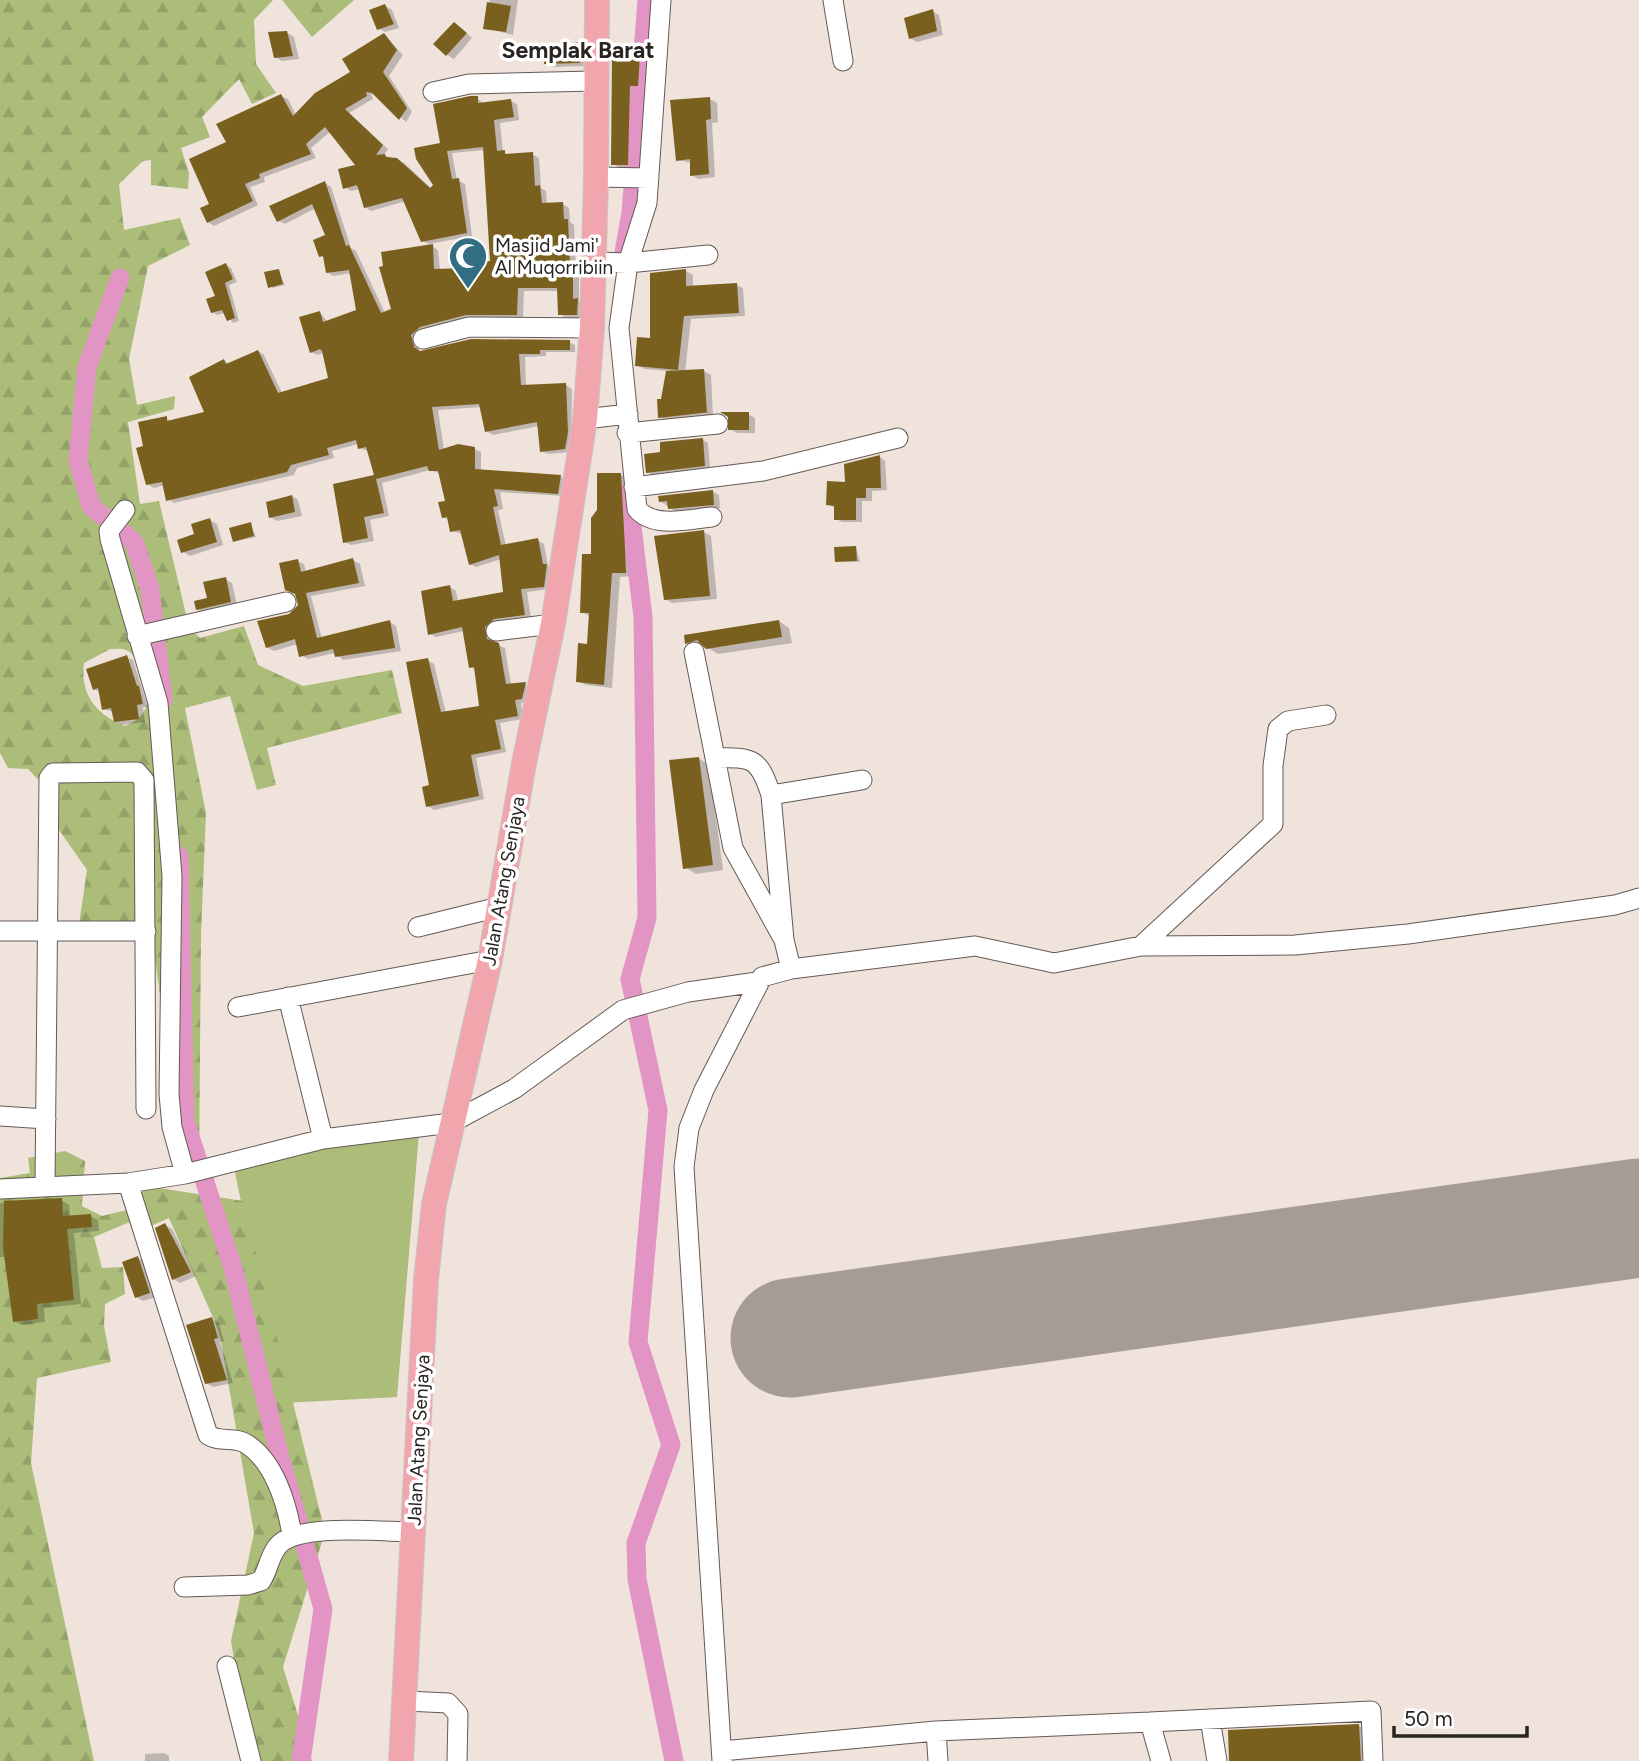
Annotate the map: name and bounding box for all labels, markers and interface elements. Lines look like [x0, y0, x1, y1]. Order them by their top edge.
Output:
district label: Semplak Barat [502, 36, 654, 64]
place label: Masjid Jami' Al Muqorribiin [495, 234, 613, 279]
mosque icon: Masjid Jami' Al Muqorribiin [447, 235, 489, 290]
street label: Jalan Atang Senjaya [477, 795, 530, 968]
street label: Jalan Atang Senjaya [403, 1354, 434, 1526]
scale bar [1394, 1694, 1527, 1738]
text: 50 m [1404, 1706, 1453, 1731]

